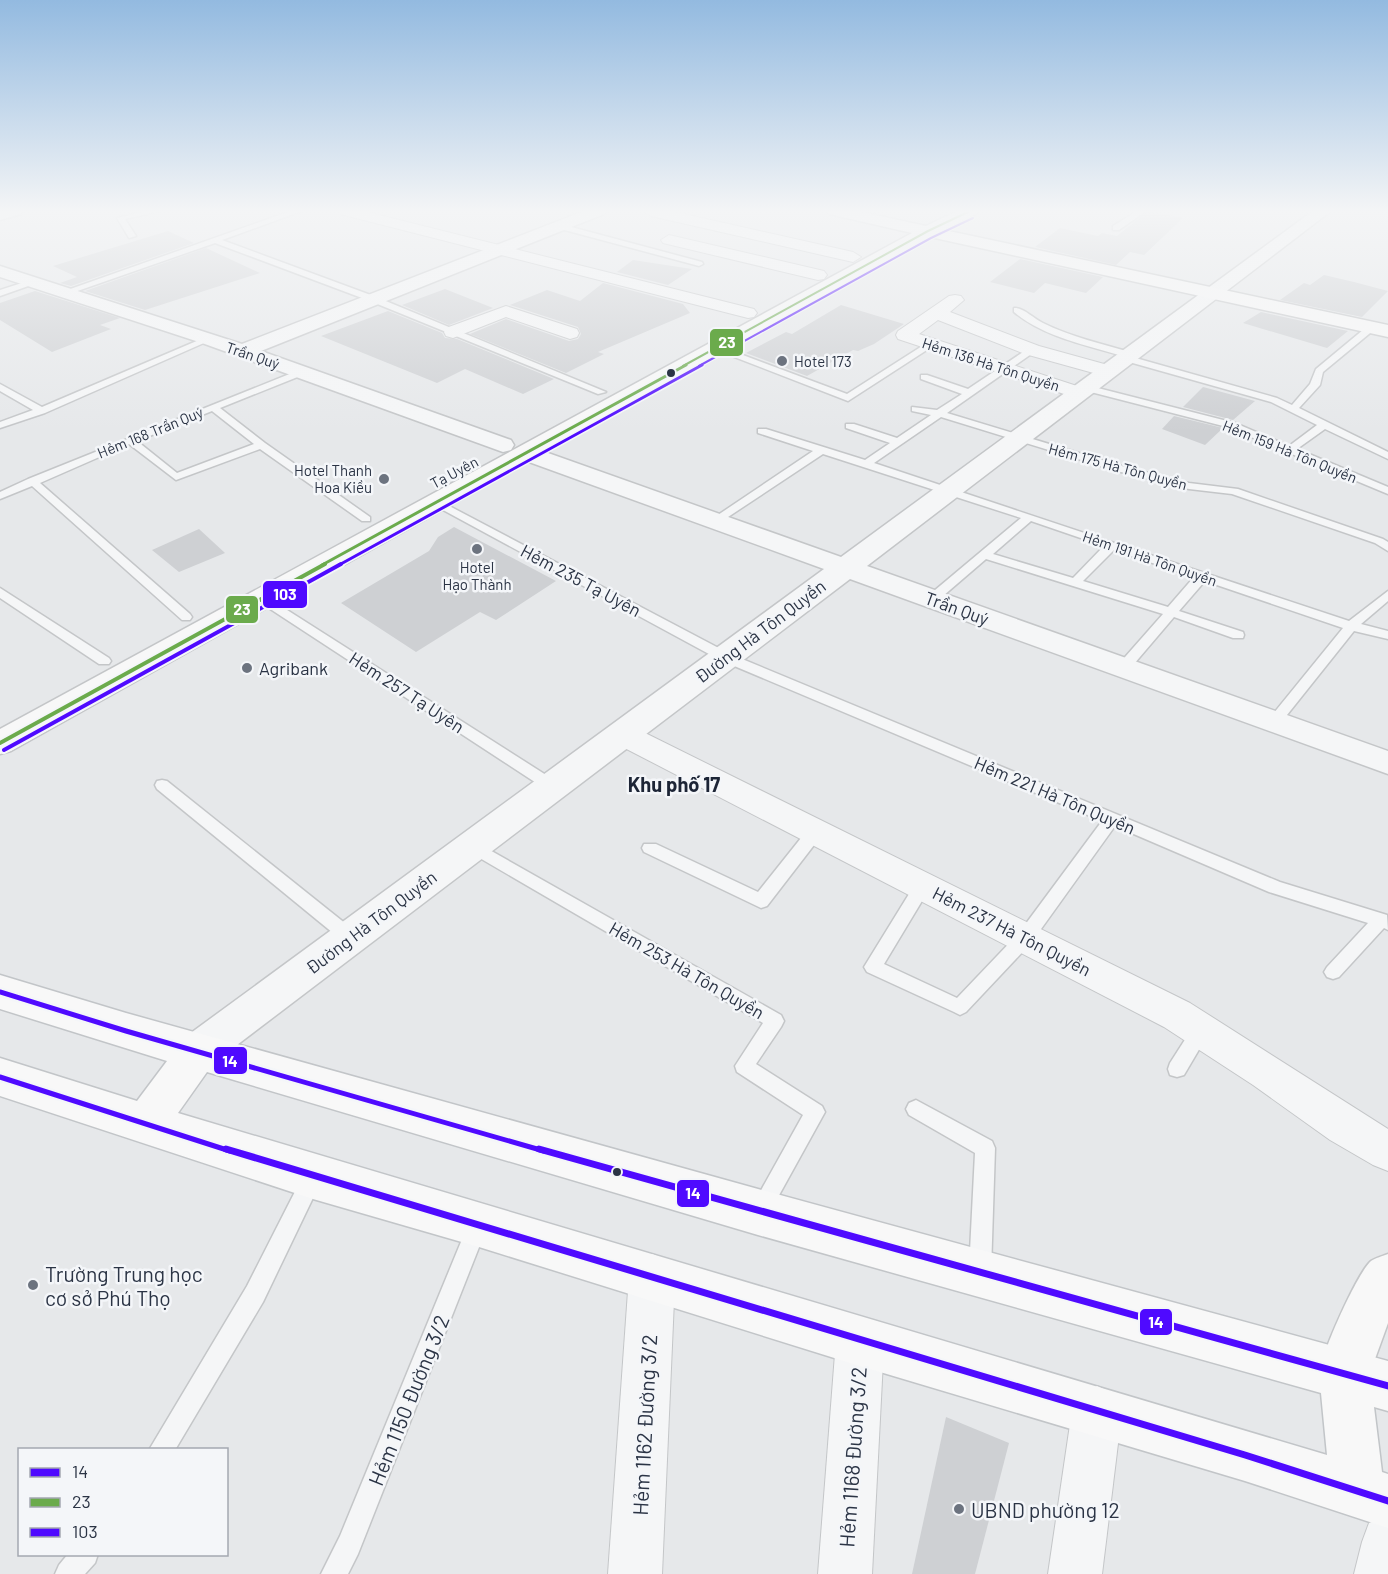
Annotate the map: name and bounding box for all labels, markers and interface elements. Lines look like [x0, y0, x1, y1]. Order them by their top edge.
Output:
line badge: 23 [709, 328, 744, 357]
text: 23 [718, 332, 736, 351]
street label: Hẻm 136 Hà Tôn Quyền [920, 333, 1062, 395]
street label: Trần Quý [224, 337, 282, 373]
place label: Hotel 173 [794, 352, 852, 370]
marker: Hotel 173 [775, 354, 789, 368]
unlabelled marker [665, 367, 677, 379]
street label: Hẻm 168 Trần Quý [94, 403, 206, 461]
street label: Hẻm 159 Hà Tôn Quyền [1220, 416, 1360, 486]
street label: Hẻm 175 Hà Tôn Quyền [1047, 439, 1189, 493]
street label: Tạ Uyên [427, 452, 481, 492]
place label: Hotel Thanh Hoa Kiều [294, 461, 372, 496]
marker: Hotel Thanh Hoa Kiều [377, 472, 391, 486]
street label: Hẻm 191 Hà Tôn Quyền [1081, 527, 1219, 589]
street label: Hẻm 235 Tạ Uyên [517, 539, 645, 621]
marker: Hotel Hạo Thành [470, 542, 484, 556]
place label: Hotel Hạo Thành [443, 558, 511, 593]
street label: Đường Hà Tôn Quyền [690, 575, 830, 687]
line badge: 103 [262, 580, 308, 609]
text: 103 [273, 584, 297, 603]
street label: Trần Quý [922, 586, 992, 630]
line badge: 23 [225, 595, 259, 624]
text: 23 [233, 599, 251, 618]
street label: Hẻm 257 Tạ Uyên [345, 647, 469, 737]
place label: Agribank [259, 657, 328, 679]
marker: Agribank [240, 661, 254, 675]
street label: Hẻm 221 Hà Tôn Quyền [971, 751, 1139, 839]
district label: Khu phố 17 [628, 772, 720, 796]
street label: Đường Hà Tôn Quyền [301, 866, 441, 978]
street label: Hẻm 237 Hà Tôn Quyền [929, 882, 1095, 980]
street label: Hẻm 253 Hà Tôn Quyền [606, 917, 768, 1023]
line badge: 14 [213, 1046, 248, 1075]
text: 14 [222, 1051, 238, 1070]
unlabelled marker [611, 1166, 623, 1178]
line badge: 14 [676, 1179, 710, 1208]
text: 14 [685, 1183, 701, 1202]
place label: Trường Trung học cơ sở Phú Thọ [45, 1261, 203, 1310]
marker: Trường Trung học cơ sở Phú Thọ [26, 1278, 40, 1292]
line badge: 14 [1139, 1308, 1173, 1336]
street label: Hẻm 1150 Đường 3/2 [362, 1311, 454, 1489]
text: 14 [1148, 1312, 1164, 1331]
street label: Hẻm 1162 Đường 3/2 [627, 1334, 661, 1516]
street label: Hẻm 1168 Đường 3/2 [833, 1366, 871, 1548]
legend [18, 1448, 228, 1556]
text: 14 [72, 1460, 88, 1482]
text: 23 [72, 1490, 91, 1512]
place label: UBND phường 12 [971, 1497, 1120, 1522]
marker: UBND phường 12 [952, 1502, 966, 1516]
text: 103 [72, 1520, 98, 1542]

